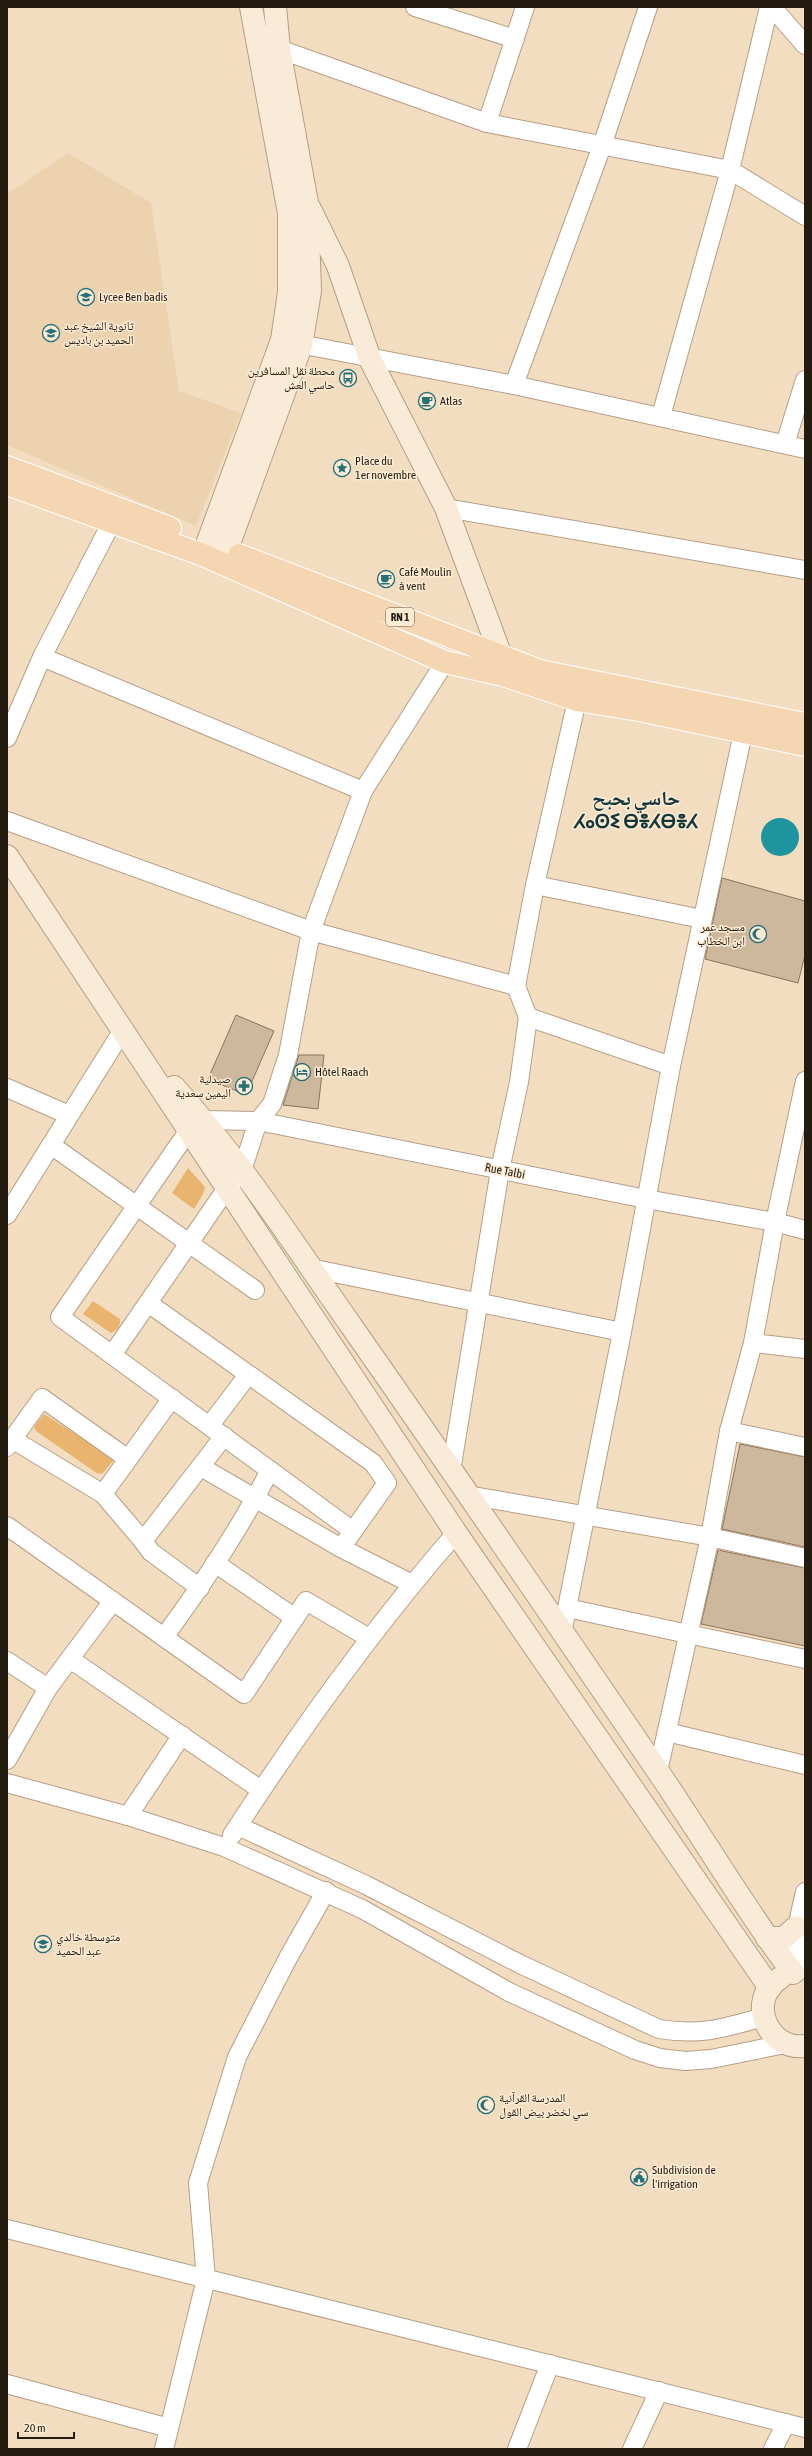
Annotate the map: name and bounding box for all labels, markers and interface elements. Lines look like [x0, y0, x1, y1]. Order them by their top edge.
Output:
school or university icon: Lycee Ben badis [76, 287, 96, 307]
place label: Lycee Ben badis [99, 290, 168, 304]
place label: ثانوية الشيخ عبد الحميد بن باديس [64, 319, 135, 347]
school or university icon: ثانوية الشيخ عبد الحميد بن باديس [41, 323, 61, 343]
place label: محطة نقل المسافرين حاسي العش [248, 364, 335, 395]
bus stop icon: محطة نقل المسافرين حاسي العش [338, 368, 358, 388]
cafe icon: Atlas [417, 391, 437, 411]
place label: Atlas [440, 394, 462, 408]
place label: Place du 1er novembre [355, 454, 416, 482]
place icon: Place du 1er novembre [332, 458, 352, 478]
place label: Café Moulin à vent [399, 565, 452, 593]
cafe icon: Café Moulin à vent [376, 569, 396, 589]
road number: RN 1 [386, 608, 414, 626]
district label: حاسي بحبح ⵃⴰⵙⵉ ⴱⴻⵃⴱⴻⵃ [573, 786, 698, 832]
place label: مسجد عمر ابن الخطاب [697, 920, 745, 948]
mosque icon: مسجد عمر ابن الخطاب [748, 924, 768, 944]
hotel icon: Hôtel Raach [292, 1062, 312, 1082]
place label: Hôtel Raach [315, 1065, 369, 1079]
place label: صيدلية اليمين سعدية [175, 1072, 231, 1100]
pharmacy icon: صيدلية اليمين سعدية [234, 1076, 254, 1096]
street label: Rue Talbi [484, 1160, 526, 1182]
place label: متوسطة خالدي عبد الحميد [56, 1930, 120, 1958]
school or university icon: متوسطة خالدي عبد الحميد [33, 1934, 53, 1954]
place label: المدرسة القرآنية سي لخضر بيض القول [499, 2091, 589, 2122]
mosque icon: المدرسة القرآنية سي لخضر بيض القول [476, 2095, 496, 2115]
place label: Subdivision de l'irrigation [652, 2163, 716, 2191]
public building icon: Subdivision de l'irrigation [629, 2167, 649, 2187]
scale bar [18, 2414, 74, 2440]
text: 20 m [24, 2421, 46, 2435]

